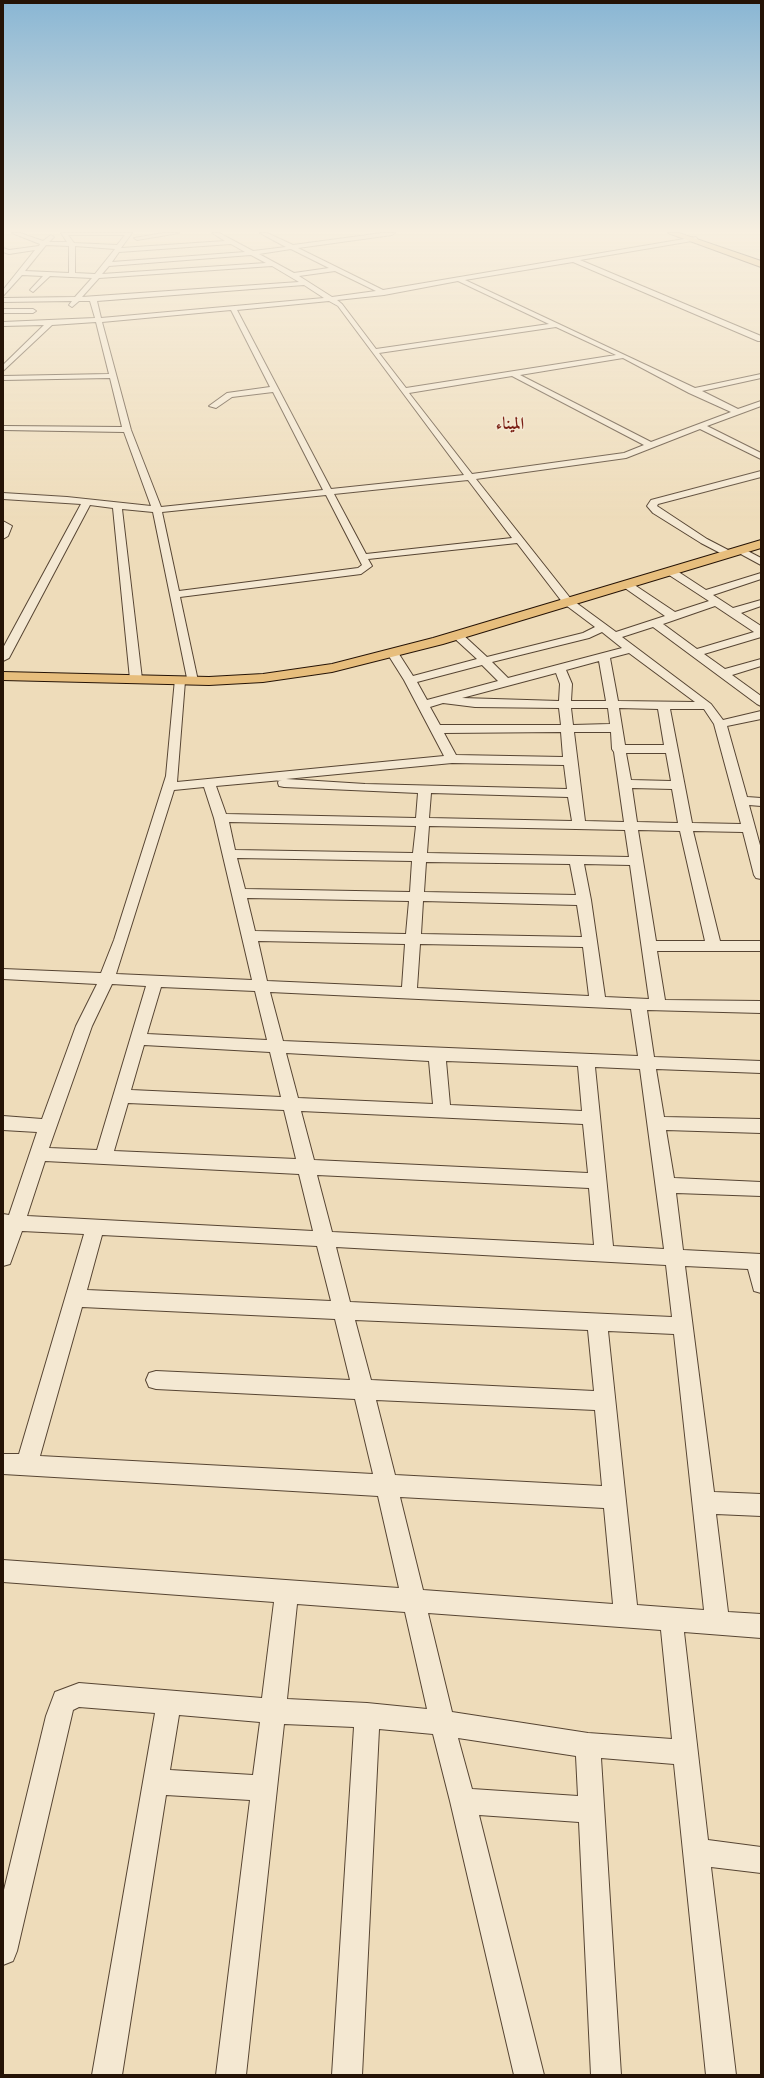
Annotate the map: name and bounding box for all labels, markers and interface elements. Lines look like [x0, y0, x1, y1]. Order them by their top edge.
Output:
district label: الميناء [496, 416, 524, 436]

